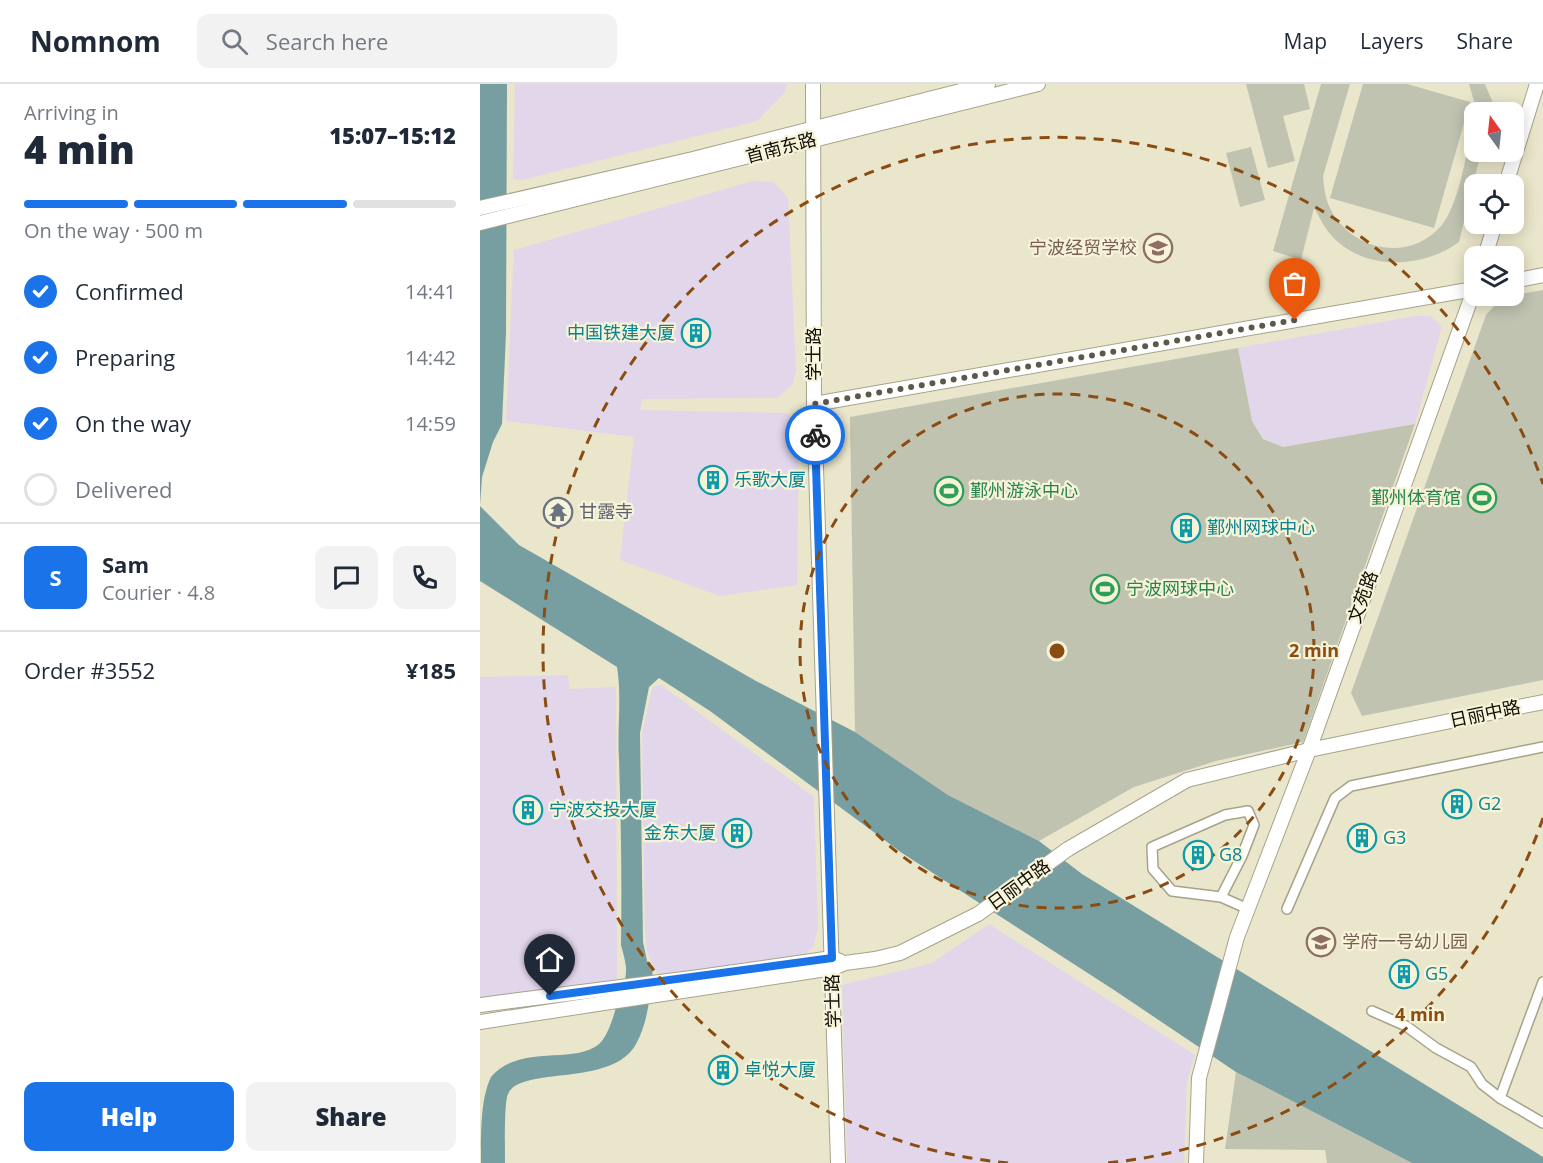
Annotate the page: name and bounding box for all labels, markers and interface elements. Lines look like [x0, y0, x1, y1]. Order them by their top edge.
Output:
search box [197, 14, 617, 68]
text: Nomnom [30, 22, 161, 60]
icon: search [218, 25, 251, 58]
text: Search here [266, 26, 388, 56]
text: Map [1284, 27, 1327, 55]
text: Layers [1360, 27, 1424, 55]
text: Share [1457, 27, 1513, 55]
text: Arriving in [24, 99, 119, 126]
north arrow [1464, 102, 1524, 162]
map controls [1464, 102, 1524, 306]
text: 15:07–15:12 [329, 120, 456, 150]
text: 4 min [24, 122, 135, 175]
street label: 首南东路 [743, 126, 819, 168]
button: locate [1464, 174, 1524, 234]
text: On the way · 500 m [24, 217, 203, 244]
school or university icon: 宁波经贸学校 [1142, 232, 1174, 264]
place label: 宁波经贸学校 [1029, 235, 1137, 259]
button: layers [1464, 246, 1524, 306]
pin [1269, 258, 1320, 320]
icon: bag [1278, 267, 1311, 300]
icon: check [24, 275, 57, 308]
text: Confirmed [75, 276, 184, 306]
text: 14:41 [405, 278, 456, 305]
building icon: 中国铁建大厦 [680, 317, 712, 349]
place label: 中国铁建大厦 [567, 320, 675, 344]
street label: 学士路 [801, 327, 825, 381]
icon: check [24, 341, 57, 374]
text: Preparing [75, 342, 175, 372]
text: 14:42 [405, 344, 456, 371]
courier [785, 405, 845, 465]
icon: check [24, 407, 57, 440]
text: On the way [75, 408, 191, 438]
text: 14:59 [405, 410, 456, 437]
icon: bike [799, 419, 832, 452]
building icon: 乐歌大厦 [697, 464, 729, 496]
place label: 乐歌大厦 [734, 467, 806, 491]
text: Delivered [75, 474, 173, 504]
sports icon: 鄞州游泳中心 [933, 475, 965, 507]
place label: 鄞州游泳中心 [970, 478, 1078, 502]
sports icon: 鄞州体育馆 [1466, 482, 1498, 514]
place label: 鄞州体育馆 [1371, 485, 1461, 509]
temple icon: 甘露寺 [542, 496, 574, 528]
place label: 甘露寺 [579, 499, 633, 523]
building icon: 鄞州网球中心 [1170, 512, 1202, 544]
place label: 鄞州网球中心 [1207, 515, 1315, 539]
button: chat [315, 546, 378, 609]
button: phone [393, 546, 456, 609]
text: Sam [102, 549, 149, 579]
text: S [49, 562, 62, 592]
street label: 文苑路 [1342, 567, 1383, 626]
sports icon: 宁波网球中心 [1089, 573, 1121, 605]
place label: 宁波网球中心 [1126, 576, 1234, 600]
text: Courier · 4.8 [102, 579, 215, 606]
text: 2 min [1289, 638, 1339, 662]
centre of rings [1047, 641, 1067, 661]
text: Order #3552 [24, 655, 155, 685]
text: ¥185 [406, 655, 456, 685]
street label: 日丽中路 [1447, 694, 1523, 732]
building icon: G2 [1441, 788, 1473, 820]
place label: G2 [1478, 791, 1501, 815]
building icon: 宁波交投大厦 [512, 794, 544, 826]
place label: 宁波交投大厦 [549, 797, 657, 821]
building icon: 金东大厦 [721, 817, 753, 849]
place label: 金东大厦 [644, 820, 716, 844]
building icon: G3 [1346, 822, 1378, 854]
place label: G3 [1383, 825, 1406, 849]
building icon: G8 [1182, 839, 1214, 871]
place label: G8 [1219, 842, 1242, 866]
street label: 日丽中路 [982, 853, 1055, 915]
school or university icon: 学府一号幼儿园 [1305, 926, 1337, 958]
place label: 学府一号幼儿园 [1342, 929, 1468, 953]
pin [524, 934, 575, 996]
icon: home [533, 943, 566, 976]
building icon: G5 [1388, 958, 1420, 990]
place label: G5 [1425, 961, 1448, 985]
street label: 学士路 [819, 974, 845, 1028]
text: 4 min [1395, 1002, 1445, 1026]
building icon: 卓悦大厦 [707, 1054, 739, 1086]
place label: 卓悦大厦 [744, 1057, 816, 1081]
button: Help [24, 1082, 234, 1151]
button: Share [246, 1082, 456, 1151]

